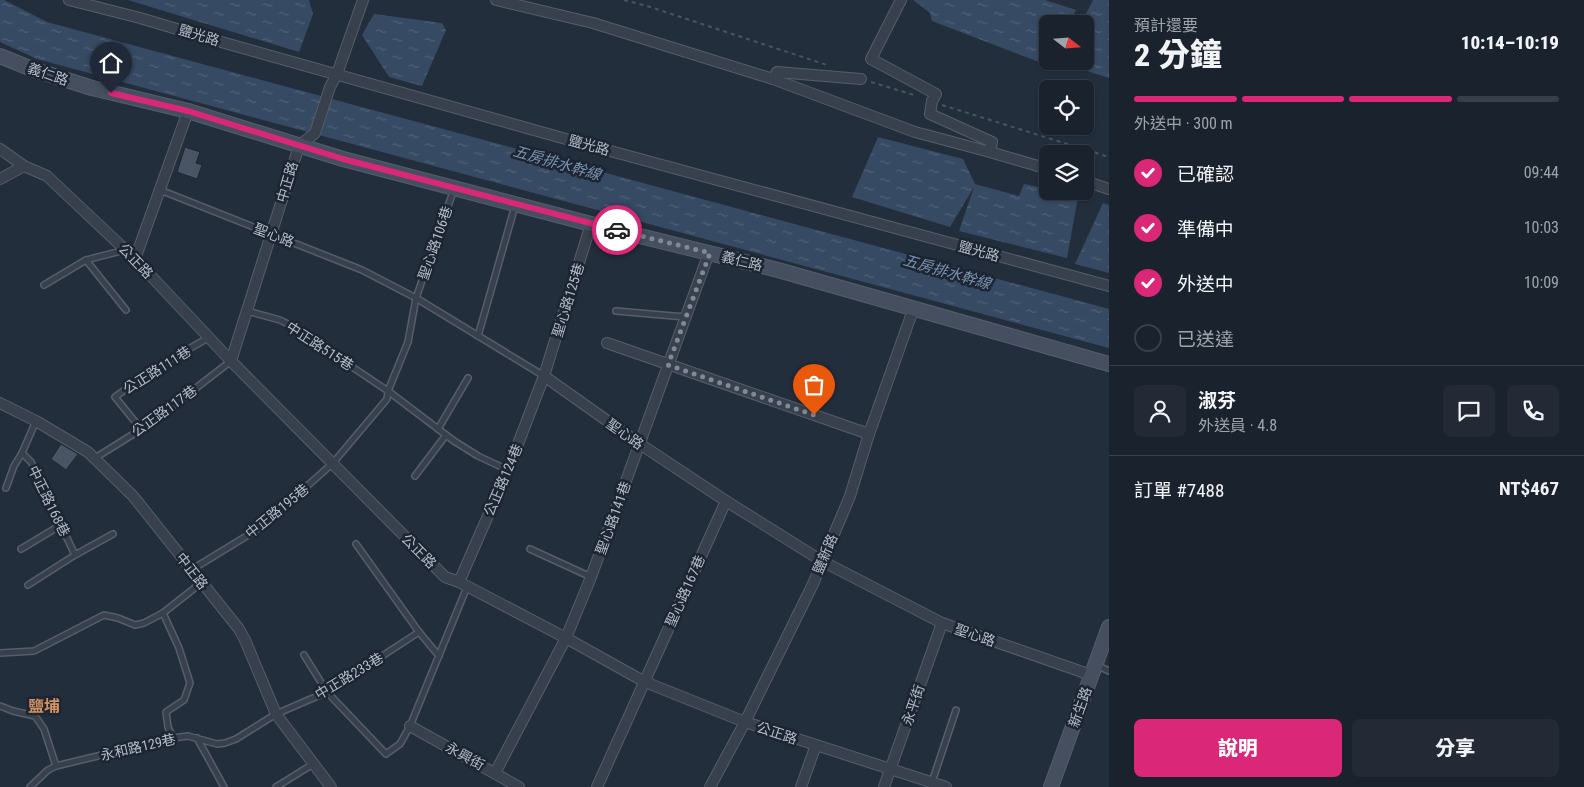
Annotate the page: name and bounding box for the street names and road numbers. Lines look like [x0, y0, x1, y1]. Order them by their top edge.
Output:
street label: 鹽光路 [177, 21, 221, 49]
street label: 義仁路 [26, 60, 70, 88]
street label: 鹽光路 [567, 132, 611, 158]
street label: 中正路 [273, 160, 301, 204]
street label: 聖心路106巷 [415, 204, 455, 282]
street label: 聖心路 [252, 220, 296, 250]
street label: 鹽光路 [957, 238, 1001, 264]
street label: 公正路 [116, 240, 156, 282]
street label: 義仁路 [720, 248, 764, 274]
street label: 聖心路125巷 [549, 261, 587, 339]
street label: 中正路515巷 [283, 318, 357, 374]
street label: 公正路111巷 [120, 343, 194, 397]
street label: 公正路117巷 [128, 382, 200, 440]
street label: 聖心路 [603, 415, 647, 453]
street label: 公正路124巷 [481, 442, 525, 518]
street label: 中正路168巷 [25, 463, 73, 539]
street label: 聖心路141巷 [592, 479, 634, 557]
street label: 中正路195巷 [242, 481, 312, 541]
street label: 公正路 [398, 530, 440, 572]
street label: 鹽新路 [809, 532, 841, 576]
street label: 中正路 [173, 550, 211, 592]
street label: 聖心路167巷 [662, 553, 708, 629]
street label: 聖心路 [953, 621, 997, 649]
street label: 中正路233巷 [312, 649, 386, 703]
street label: 永平街 [899, 683, 927, 727]
street label: 新生路 [1065, 685, 1095, 729]
street label: 公正路 [755, 719, 799, 747]
street label: 永和路129巷 [99, 731, 177, 763]
street label: 永興街 [443, 739, 487, 773]

